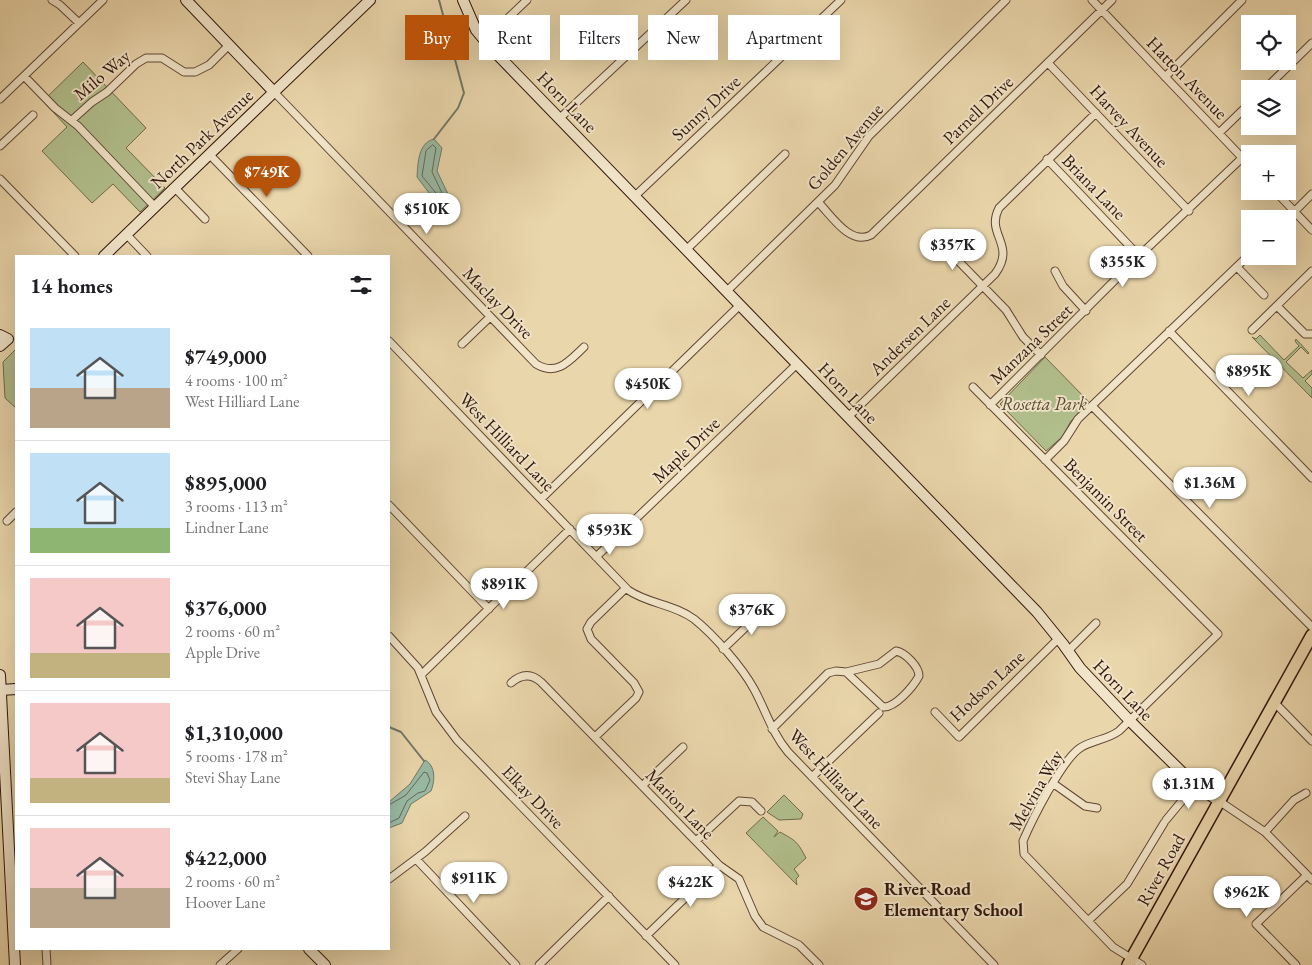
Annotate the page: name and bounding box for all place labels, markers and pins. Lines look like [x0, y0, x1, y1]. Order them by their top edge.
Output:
pin: $749K [232, 156, 302, 198]
pin: $510K [392, 192, 462, 235]
pin: $357K [918, 228, 988, 271]
pin: $355K [1088, 246, 1158, 288]
pin: $895K [1214, 354, 1284, 397]
pin: $450K [613, 368, 683, 410]
pin: $1.36M [1169, 466, 1251, 509]
pin: $593K [575, 514, 645, 556]
pin: $891K [469, 568, 539, 610]
pin: $376K [717, 594, 787, 636]
pin: $1.31M [1148, 768, 1230, 810]
pin: $911K [439, 862, 509, 904]
pin: $422K [656, 866, 726, 908]
pin: $962K [1212, 876, 1282, 918]
place label: River Road Elementary School [884, 877, 1023, 921]
school or university icon: River Road Elementary School [853, 886, 879, 912]

